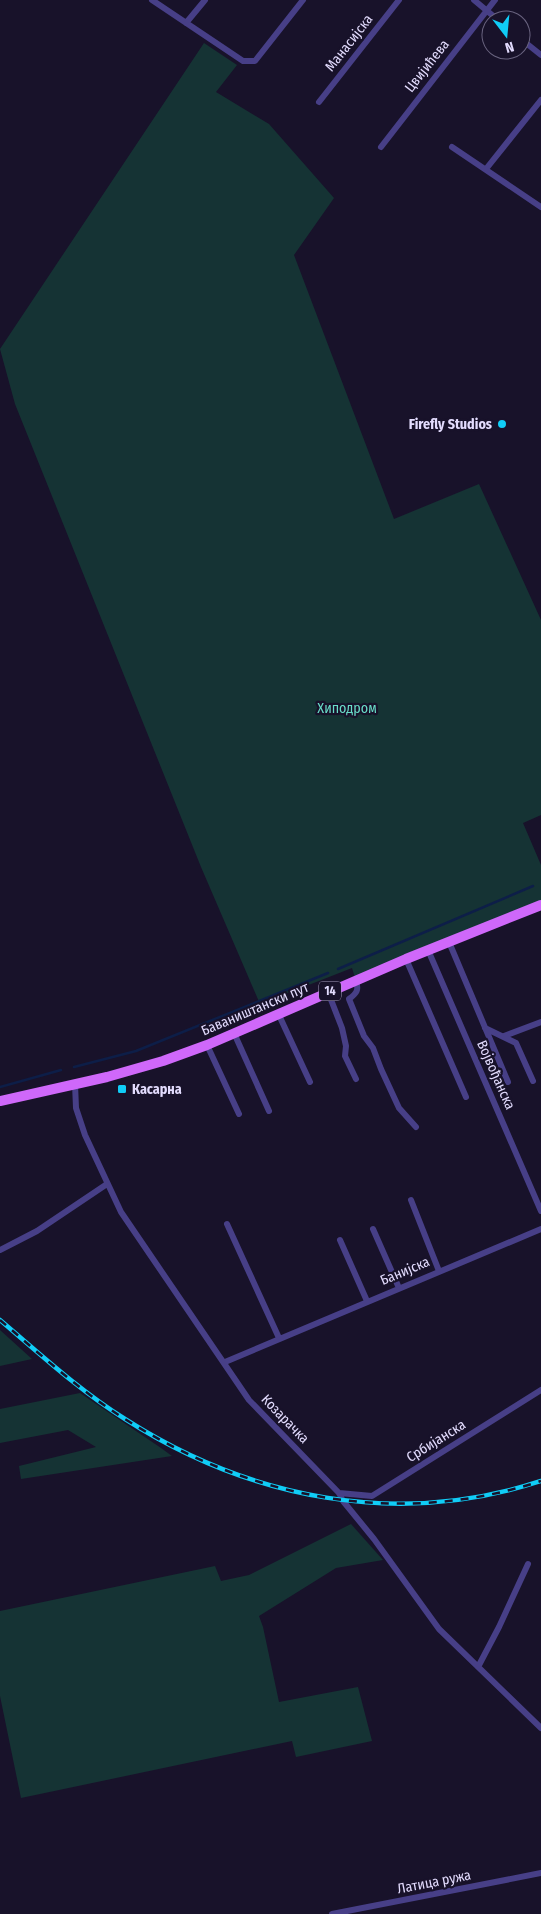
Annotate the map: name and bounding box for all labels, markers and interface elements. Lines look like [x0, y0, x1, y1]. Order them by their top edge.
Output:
north arrow [481, 10, 531, 60]
street label: Манасијска [322, 11, 377, 75]
street label: Цвијићева [401, 36, 453, 96]
text: N [503, 38, 516, 56]
place label: Firefly Studios [409, 416, 492, 433]
marker: Firefly Studios [496, 418, 508, 430]
park label: Хиподром [317, 700, 377, 717]
street label: Баваништански пут [199, 979, 312, 1039]
road number: 14 [319, 981, 341, 1000]
street label: Војвођанска [473, 1038, 519, 1112]
place label: Касарна [132, 1081, 182, 1098]
marker: Касарна [116, 1083, 128, 1095]
street label: Банијска [378, 1253, 432, 1289]
street label: Козарачка [258, 1391, 313, 1447]
street label: Србијанска [403, 1416, 469, 1466]
street label: Латица ружа [396, 1866, 472, 1897]

